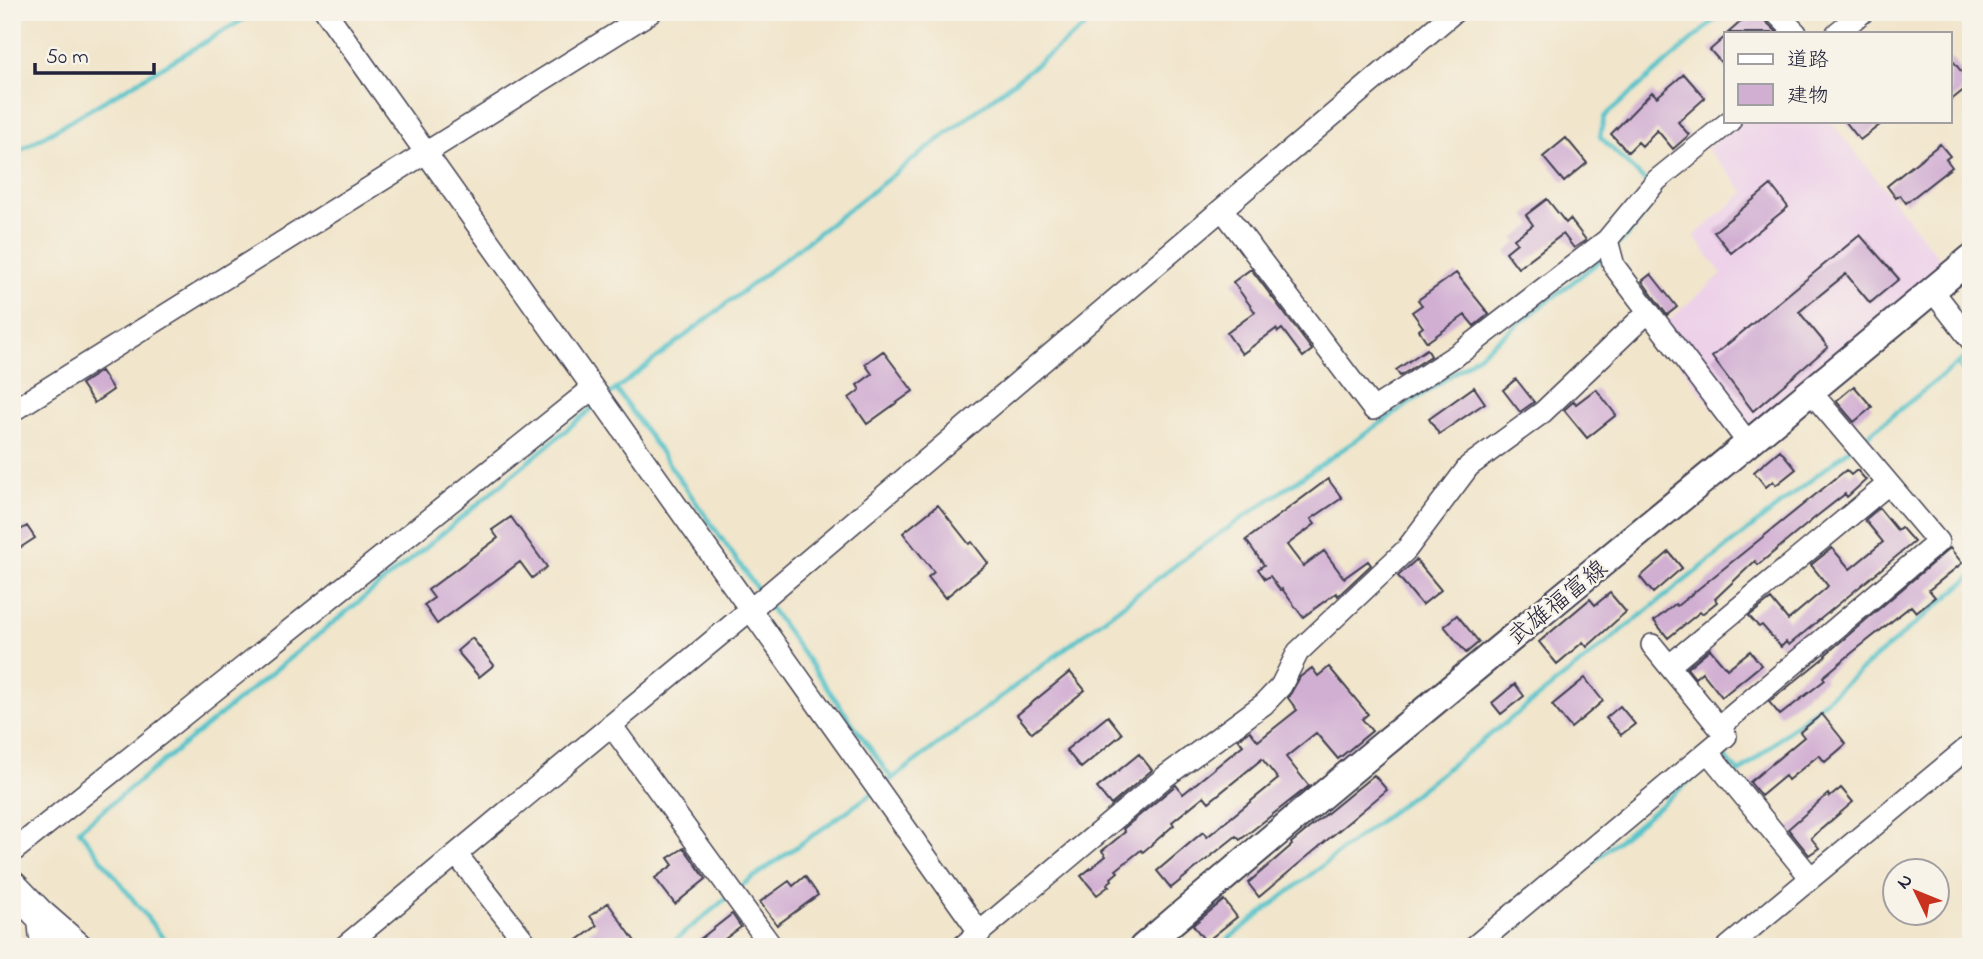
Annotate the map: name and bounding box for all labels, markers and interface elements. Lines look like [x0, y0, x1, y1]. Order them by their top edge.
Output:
scale bar [35, 32, 154, 76]
legend [1724, 32, 1952, 122]
text: 50 m [46, 43, 89, 73]
text: 道路 [1787, 46, 1829, 76]
text: 建物 [1787, 82, 1829, 112]
street label: 武雄福富線 [1501, 553, 1616, 655]
north arrow [1882, 858, 1952, 928]
text: N [1891, 868, 1920, 896]

